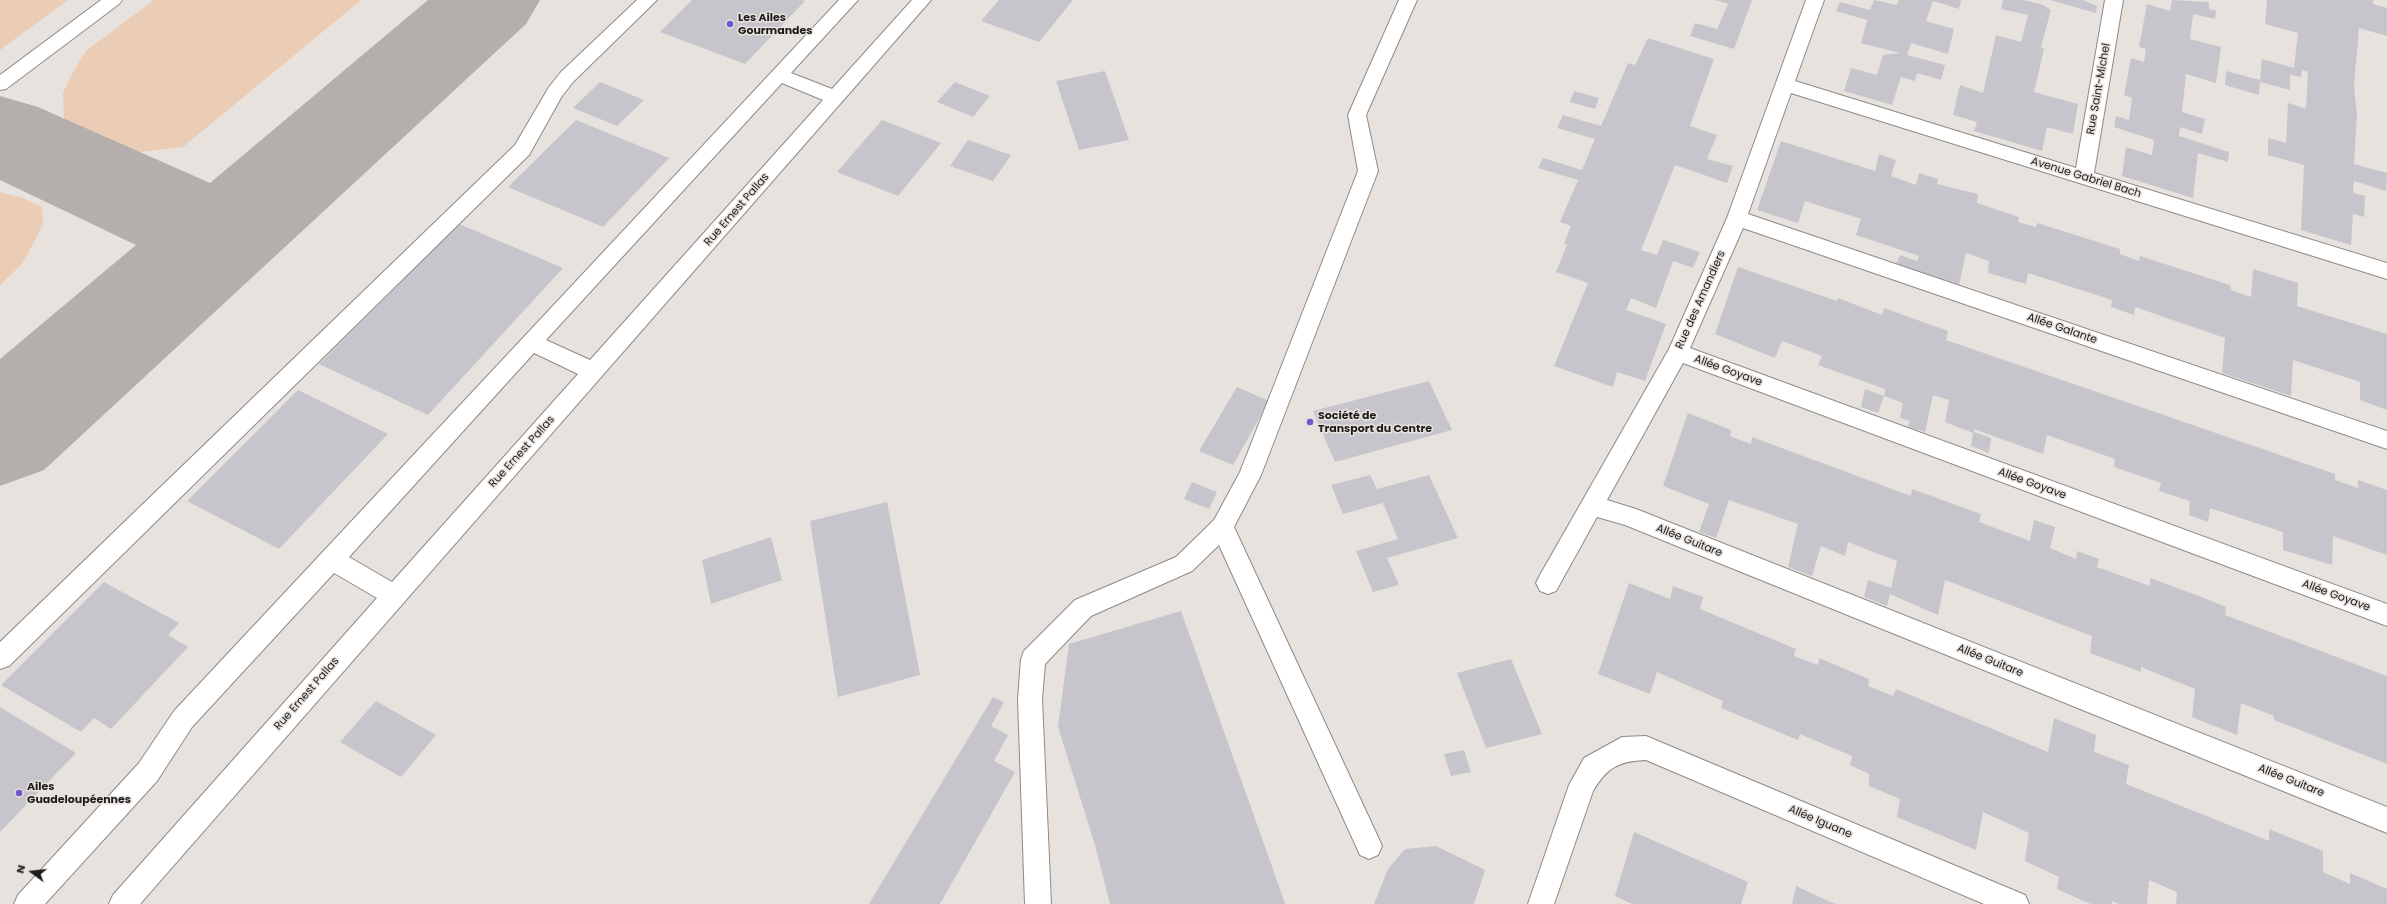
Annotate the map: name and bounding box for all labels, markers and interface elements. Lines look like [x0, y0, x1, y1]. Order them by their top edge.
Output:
place label: Les Ailes Gourmandes [738, 11, 812, 37]
marker: Les Ailes Gourmandes [725, 19, 735, 29]
street label: Rue Saint-Michel [2084, 42, 2114, 136]
street label: Avenue Gabriel Bach [2029, 155, 2143, 201]
street label: Rue Ernest Pallas [702, 171, 772, 249]
street label: Rue des Amandiers [1673, 249, 1729, 351]
street label: Allée Galante [2025, 311, 2099, 347]
street label: Allée Goyave [1692, 353, 1764, 389]
place label: Société de Transport du Centre [1318, 409, 1432, 435]
street label: Rue Ernest Pallas [486, 413, 558, 491]
marker: Société de Transport du Centre [1305, 417, 1315, 427]
street label: Allée Goyave [1996, 466, 2068, 502]
street label: Allée Guitare [1654, 522, 1724, 560]
street label: Allée Goyave [2300, 578, 2372, 614]
street label: Allée Guitare [1955, 642, 2025, 680]
street label: Rue Ernest Pallas [272, 655, 342, 733]
street label: Allée Guitare [2256, 762, 2326, 800]
place label: Ailes Guadeloupéennes [27, 780, 131, 806]
marker: Ailes Guadeloupéennes [14, 788, 24, 798]
street label: Allée Iguane [1786, 803, 1854, 841]
north arrow [12, 852, 52, 892]
text: N [12, 863, 29, 875]

